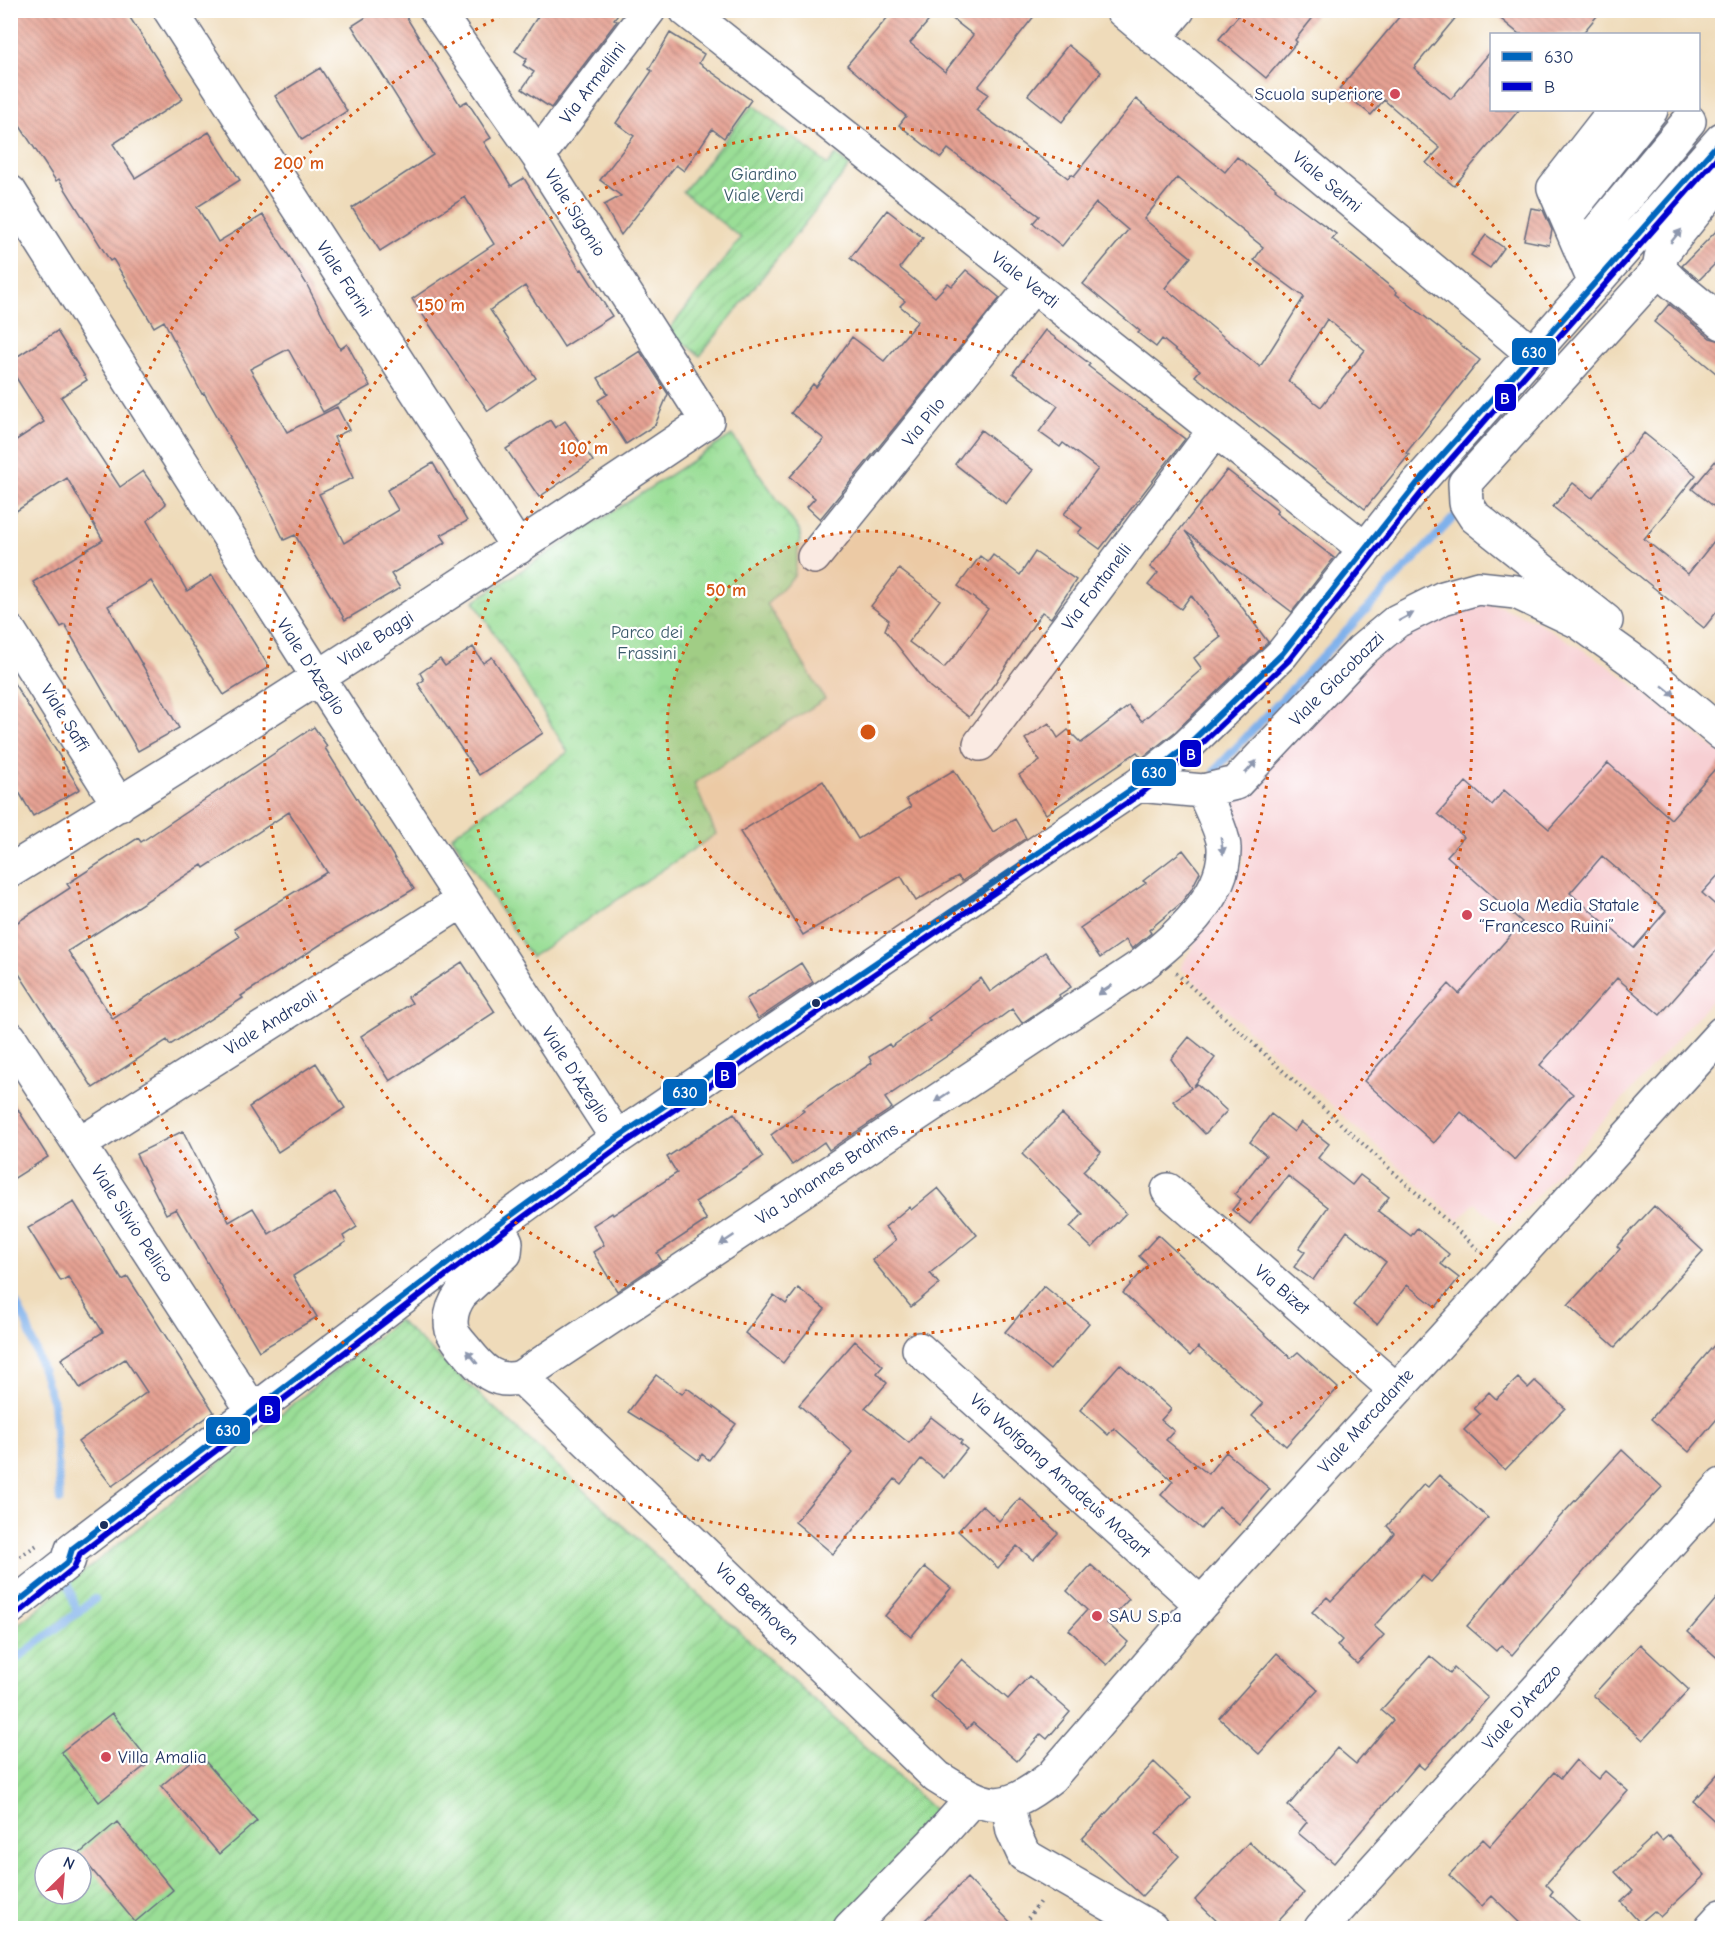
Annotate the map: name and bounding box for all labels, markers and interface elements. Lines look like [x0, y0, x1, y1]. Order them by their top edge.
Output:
legend [1490, 33, 1700, 111]
street label: Via Armellini [556, 38, 630, 128]
text: 630 [1544, 47, 1574, 68]
text: B [1544, 77, 1555, 98]
place label: Scuola superiore [1255, 84, 1383, 105]
marker: Scuola superiore [1388, 87, 1402, 101]
street label: Viale Selmi [1288, 147, 1366, 217]
text: 200 m [274, 153, 324, 174]
park label: Giardino Viale Verdi [724, 164, 804, 206]
street label: Viale Sigonio [540, 166, 610, 260]
one-way arrow [1670, 228, 1683, 244]
street label: Viale Farini [312, 237, 376, 321]
street label: Viale Verdi [987, 247, 1063, 313]
text: 150 m [417, 295, 465, 316]
line badge: 630 [1511, 337, 1557, 366]
text: 630 [1521, 344, 1547, 362]
line badge: B [1494, 383, 1517, 412]
text: B [1500, 390, 1510, 408]
street label: Via Pilo [898, 393, 950, 451]
text: 100 m [560, 438, 608, 459]
street label: Via Fontanelli [1058, 540, 1136, 634]
text: 50 m [706, 580, 746, 601]
street label: Viale Baggi [334, 607, 418, 671]
one-way arrow [1397, 613, 1414, 622]
street label: Viale D'Azeglio [272, 615, 350, 719]
park label: Parco dei Frassini [611, 622, 683, 664]
street label: Viale Giacobazzi [1285, 627, 1389, 731]
street label: Viale Saffi [36, 680, 94, 756]
one-way arrow [1662, 684, 1677, 696]
centre of rings [858, 722, 878, 742]
line badge: B [1179, 739, 1202, 768]
text: B [1186, 746, 1196, 764]
line badge: 630 [1131, 758, 1177, 787]
one-way arrow [1244, 760, 1257, 775]
text: 630 [1141, 764, 1167, 782]
one-way arrow [1217, 837, 1226, 856]
place label: Scuola Media Statale “Francesco Ruini” [1479, 895, 1639, 937]
marker: Scuola Media Statale “Francesco Ruini” [1460, 908, 1474, 922]
one-way arrow [1096, 984, 1113, 995]
street label: Viale Andreoli [221, 986, 321, 1060]
unlabelled marker [810, 997, 822, 1009]
street label: Viale D'Azeglio [537, 1023, 615, 1127]
line badge: B [714, 1061, 737, 1089]
text: B [720, 1067, 730, 1085]
line badge: 630 [662, 1078, 708, 1107]
text: 630 [672, 1084, 698, 1102]
one-way arrow [934, 1092, 950, 1103]
street label: Via Johannes Brahms [752, 1118, 902, 1230]
street label: Viale Silvio Pellico [86, 1161, 178, 1287]
one-way arrow [719, 1234, 735, 1245]
street label: Via Bizet [1250, 1260, 1314, 1320]
one-way arrow [465, 1349, 478, 1365]
street label: Viale Mercadante [1314, 1365, 1418, 1477]
street label: Via Wolfgang Amadeus Mozart [966, 1389, 1155, 1563]
line badge: B [258, 1395, 281, 1424]
text: B [264, 1402, 274, 1420]
line badge: 630 [205, 1416, 251, 1445]
text: 630 [215, 1422, 241, 1440]
unlabelled marker [98, 1519, 110, 1531]
street label: Via Beethoven [711, 1559, 803, 1649]
place label: SAU S.p.a [1109, 1606, 1182, 1627]
marker: SAU S.p.a [1090, 1609, 1104, 1623]
street label: Viale D'Arezzo [1478, 1660, 1566, 1754]
place label: Villa Amalia [118, 1747, 207, 1768]
marker: Villa Amalia [99, 1750, 113, 1764]
north arrow [33, 1846, 93, 1906]
text: N [60, 1853, 77, 1874]

